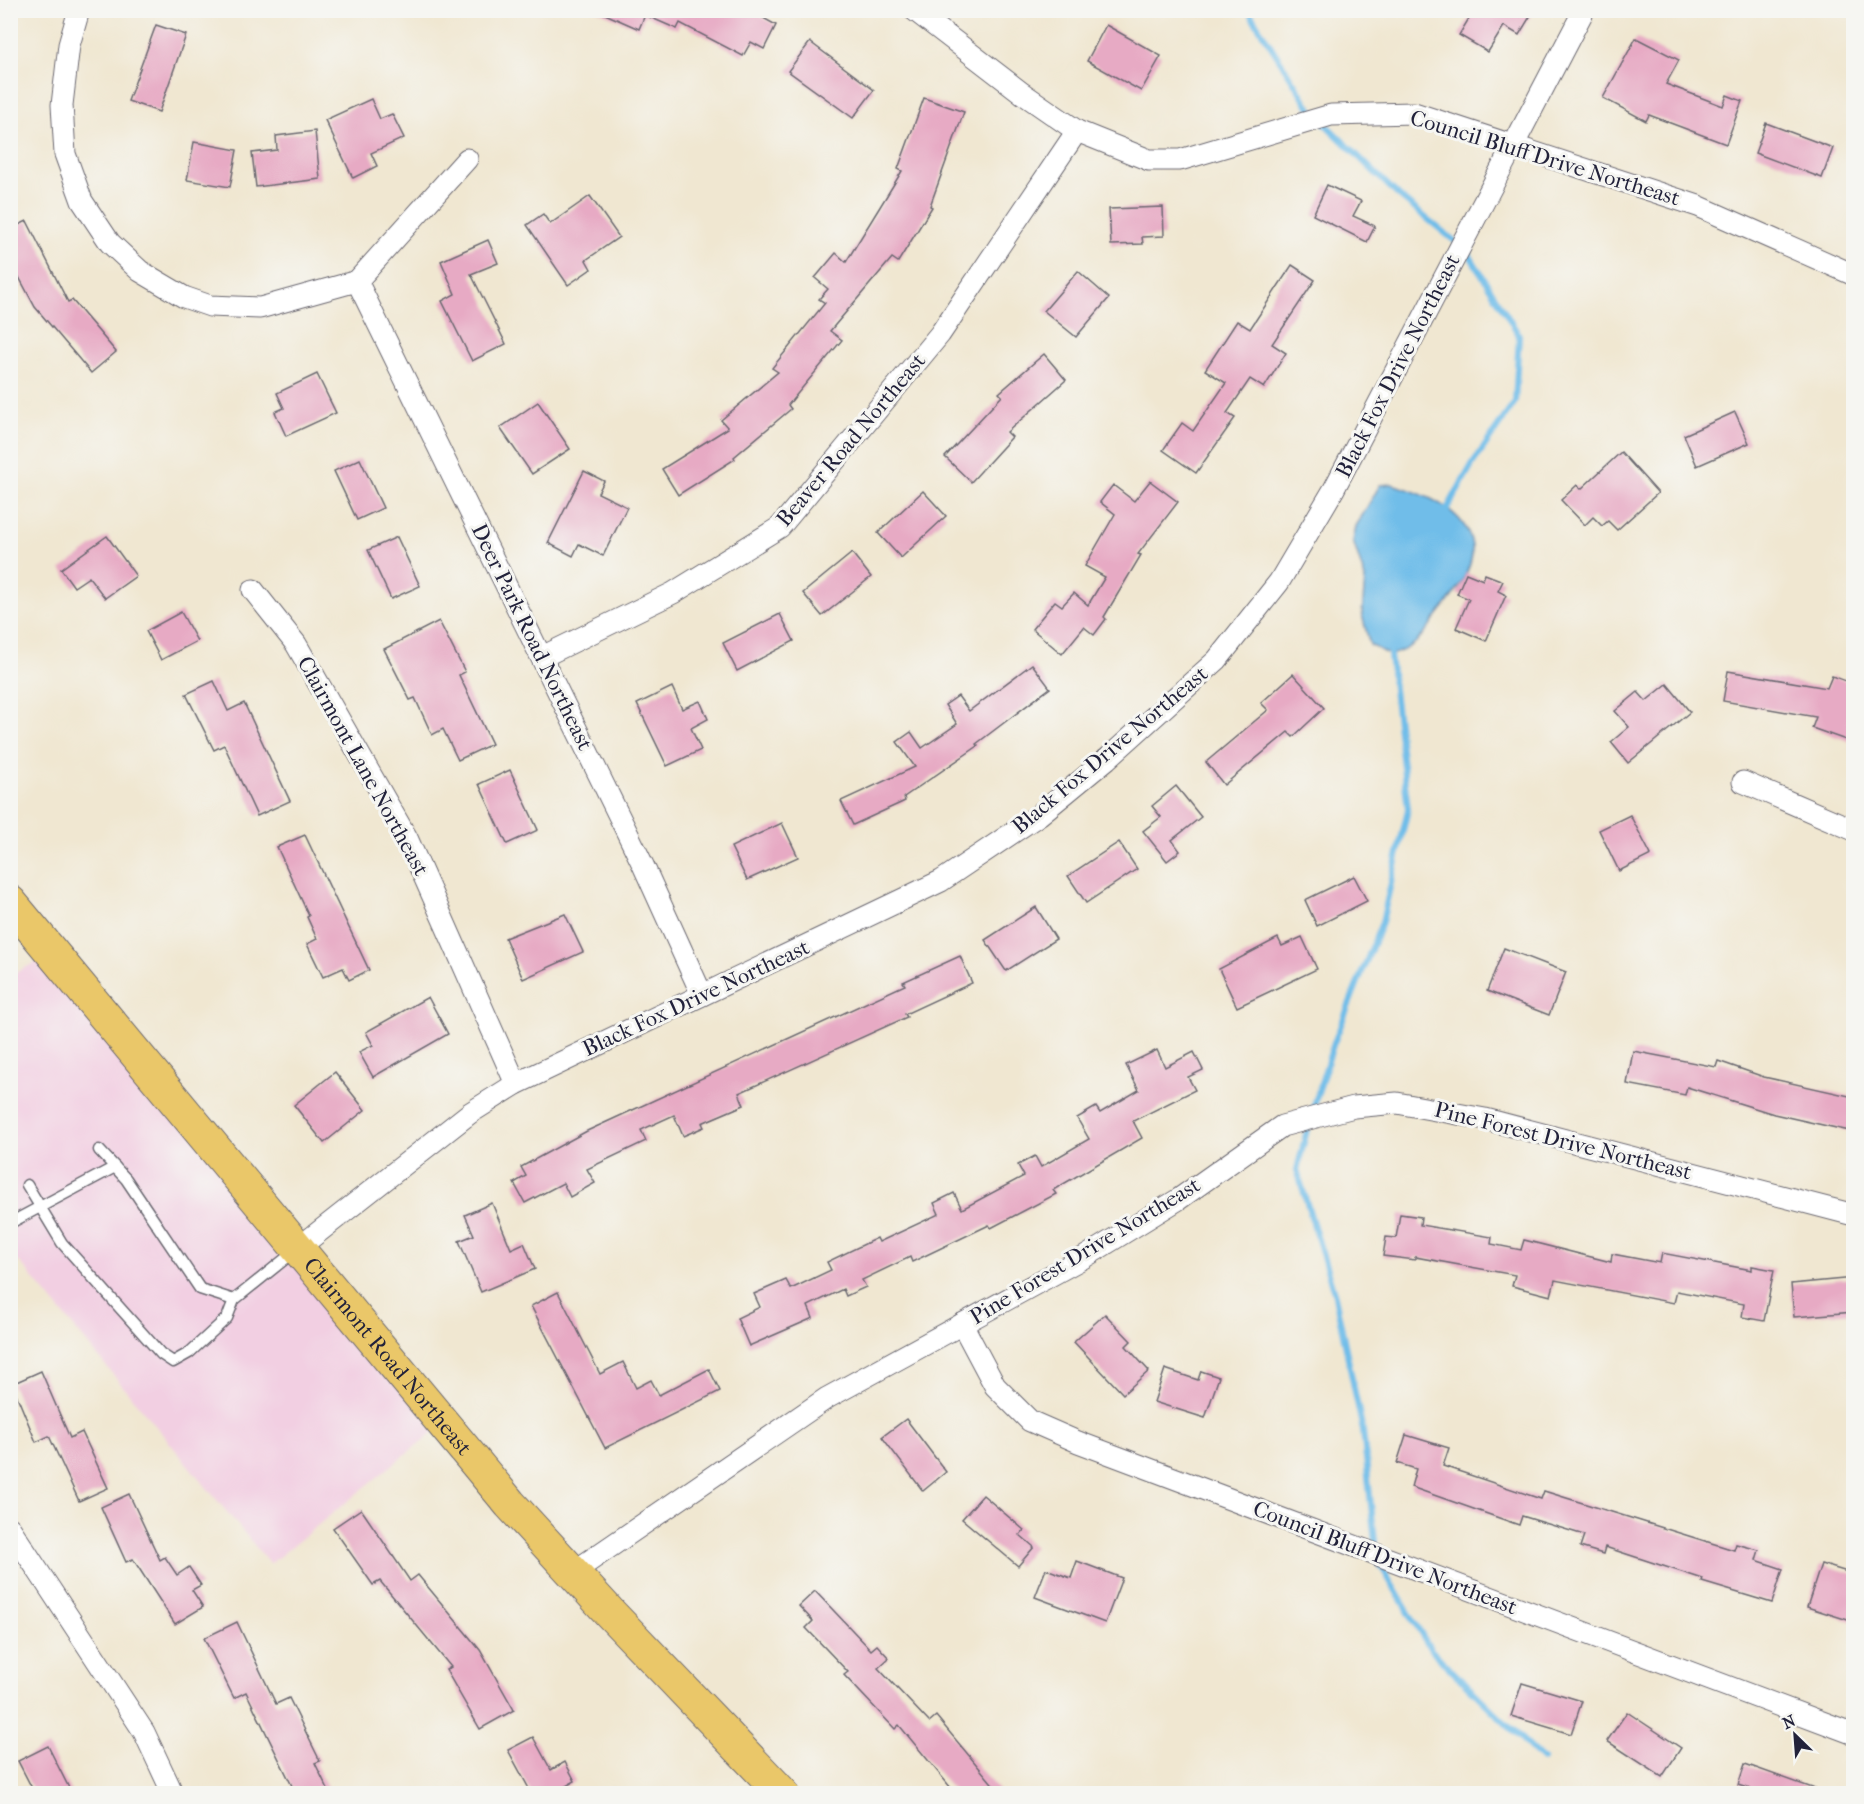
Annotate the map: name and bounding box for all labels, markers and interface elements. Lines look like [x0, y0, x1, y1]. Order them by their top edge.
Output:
street label: Council Bluff Drive Northeast [1407, 105, 1683, 211]
street label: Black Fox Drive Northeast [1330, 250, 1466, 482]
street label: Beaver Road Northeast [771, 348, 931, 532]
street label: Deer Park Road Northeast [466, 520, 598, 755]
street label: Clairmont Lane Northeast [292, 652, 434, 880]
street label: Black Fox Drive Northeast [1007, 660, 1213, 839]
street label: Black Fox Drive Northeast [578, 934, 814, 1062]
street label: Pine Forest Drive Northeast [1432, 1096, 1694, 1186]
street label: Pine Forest Drive Northeast [965, 1172, 1205, 1330]
street label: Clairmont Road Northeast [298, 1253, 477, 1461]
street label: Council Bluff Drive Northeast [1249, 1496, 1521, 1620]
north arrow [1765, 1705, 1825, 1765]
text: N [1779, 1710, 1799, 1733]

